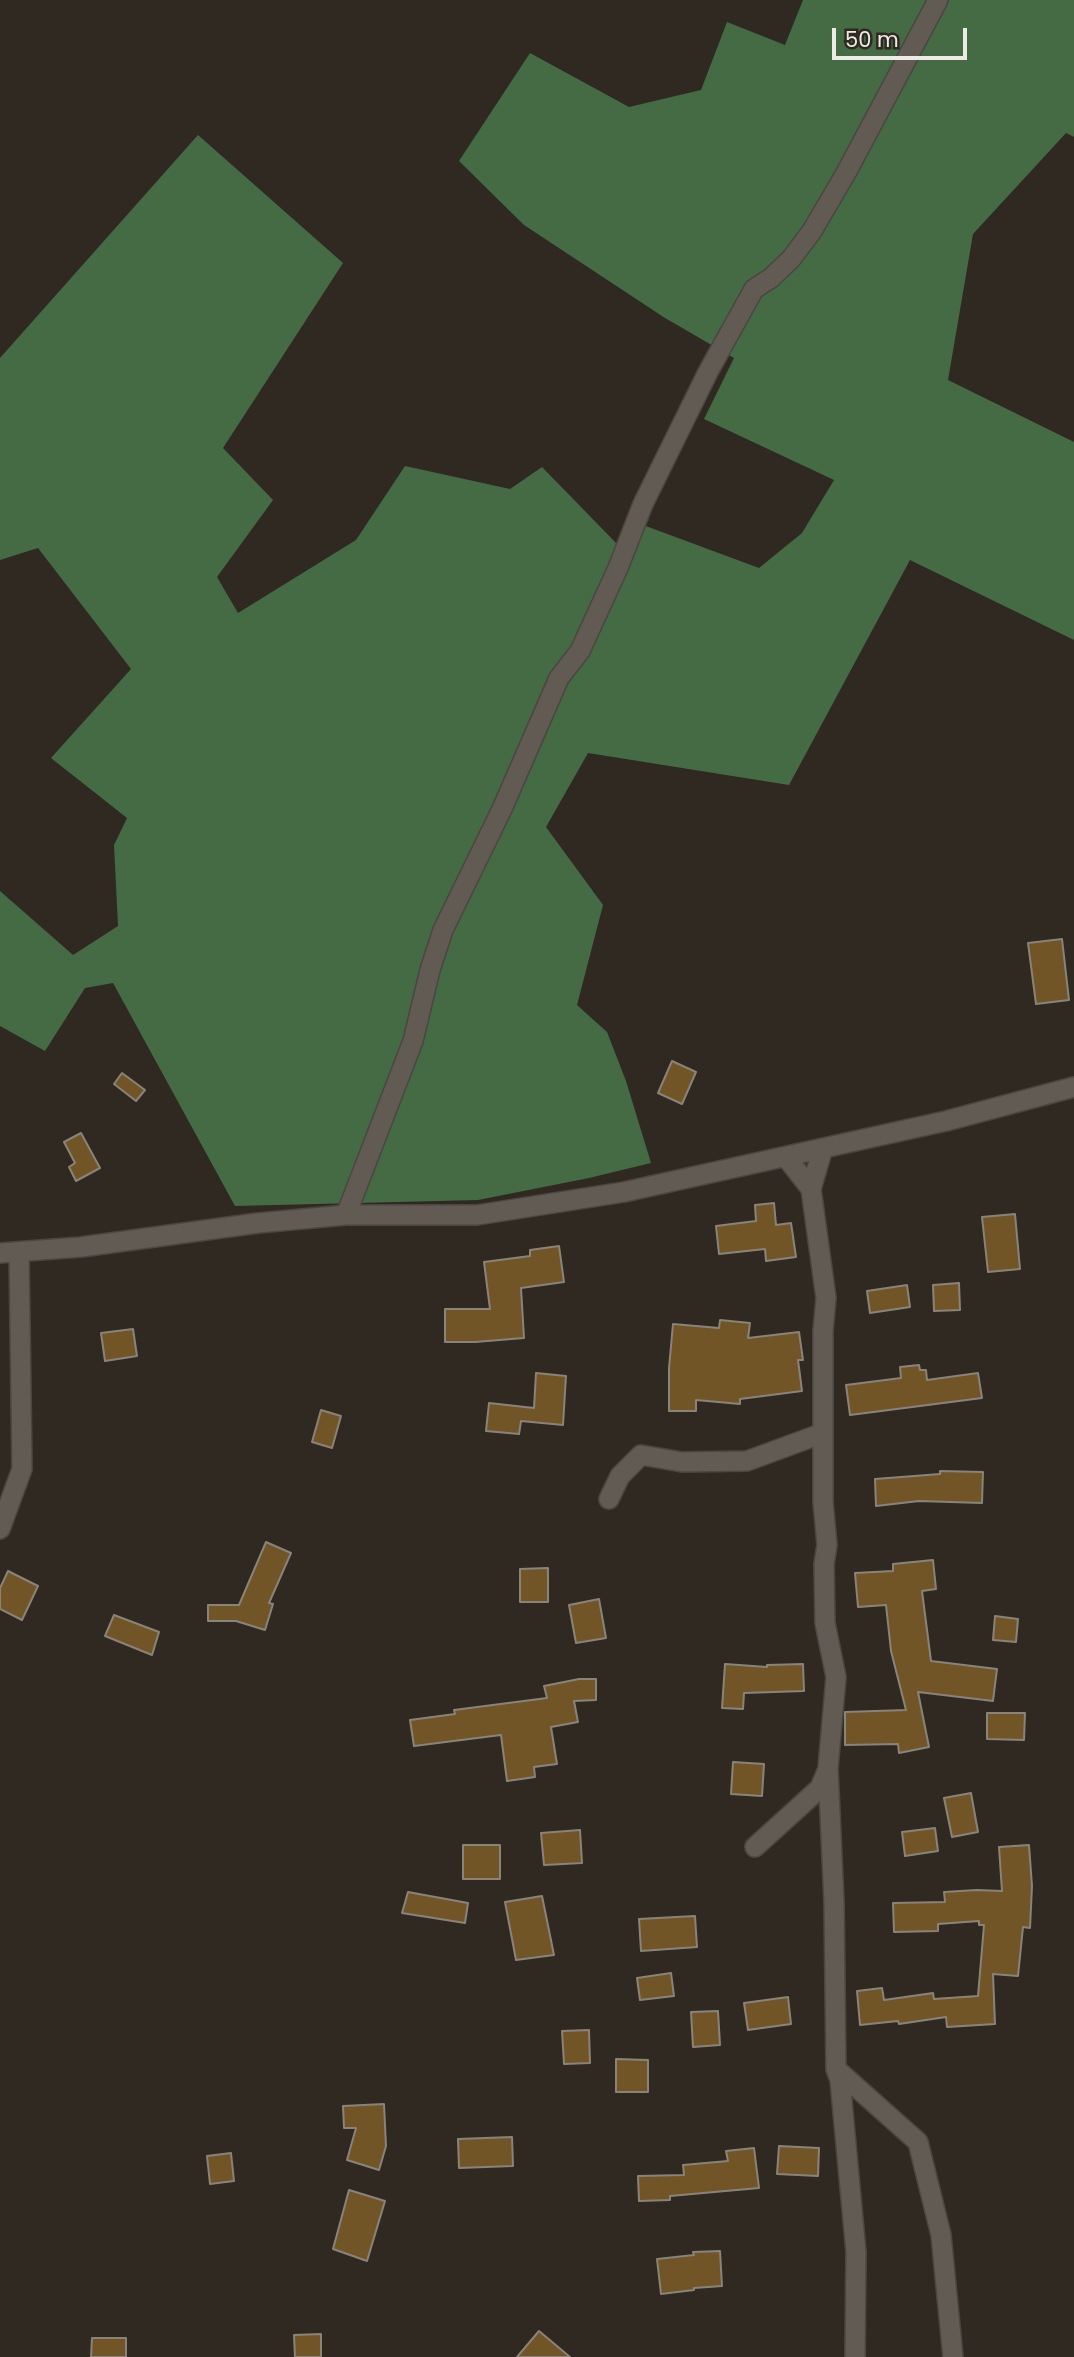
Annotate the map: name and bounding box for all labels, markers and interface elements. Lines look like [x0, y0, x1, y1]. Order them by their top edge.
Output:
scale bar [836, 14, 971, 58]
text: 50 m [845, 25, 899, 54]

